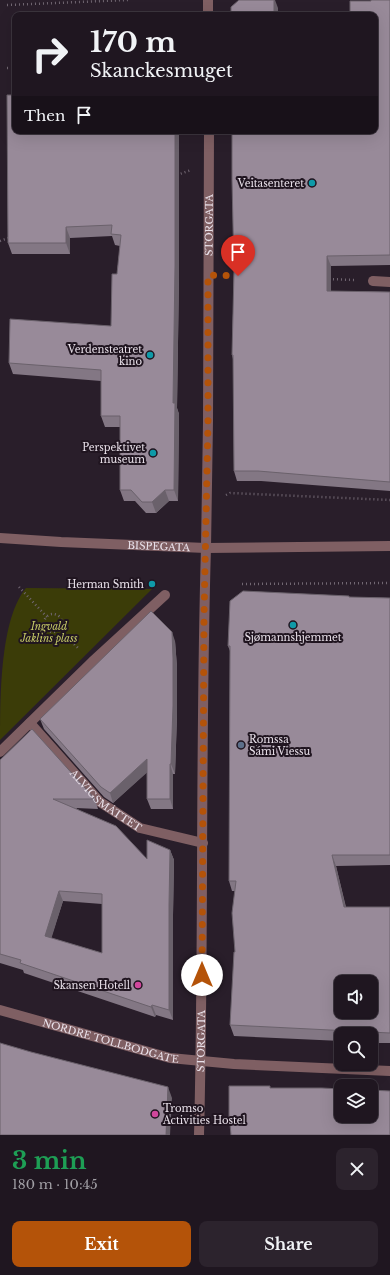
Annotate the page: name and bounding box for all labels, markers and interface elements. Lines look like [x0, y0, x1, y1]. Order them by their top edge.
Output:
text: 170 m [90, 25, 176, 60]
icon: right [24, 28, 76, 80]
text: Skanckesmuget [90, 60, 233, 82]
icon: arrive [73, 104, 95, 126]
text: Then [24, 106, 65, 125]
place label: Veitasenteret [237, 177, 304, 190]
marker: Veitasenteret [307, 178, 317, 188]
street label: STORGATA [203, 194, 216, 256]
pin [221, 235, 255, 276]
icon: arrive [227, 241, 249, 263]
place label: Verdensteatret kino [67, 343, 142, 368]
marker: Verdensteatret kino [145, 350, 155, 360]
place label: Perspektivet museum [82, 441, 145, 466]
marker: Perspektivet museum [148, 448, 158, 458]
street label: BISPEGATA [127, 539, 191, 554]
place label: Herman Smith [67, 578, 144, 591]
marker: Herman Smith [147, 579, 157, 589]
park label: Ingvald Jaklins plass [19, 620, 78, 645]
marker: Sjømannshjemmet [288, 620, 298, 630]
place label: Sjømannshjemmet [244, 631, 342, 644]
place label: Romssa Sámi Viessu [249, 733, 311, 758]
marker: Romssa Sámi Viessu [236, 740, 246, 750]
street label: ALVIGSMÅTTET [66, 766, 144, 834]
position arrow [181, 954, 223, 996]
map controls [334, 975, 378, 1123]
button: sound [334, 975, 378, 1019]
place label: Skansen Hotell [53, 979, 130, 992]
marker: Skansen Hotell [133, 980, 143, 990]
street label: STORGATA [194, 1010, 208, 1072]
street label: NORDRE TOLLBODGATE [41, 1016, 179, 1066]
button: search [334, 1027, 378, 1071]
button: layers [334, 1079, 378, 1123]
place label: Tromso Activities Hostel [162, 1102, 246, 1127]
marker: Tromso Activities Hostel [150, 1109, 160, 1119]
text: 3 min [12, 1146, 86, 1175]
button: close [336, 1148, 378, 1190]
text: 180 m · 10:45 [12, 1176, 98, 1193]
button: Exit [12, 1221, 191, 1267]
button: Share [199, 1221, 378, 1267]

